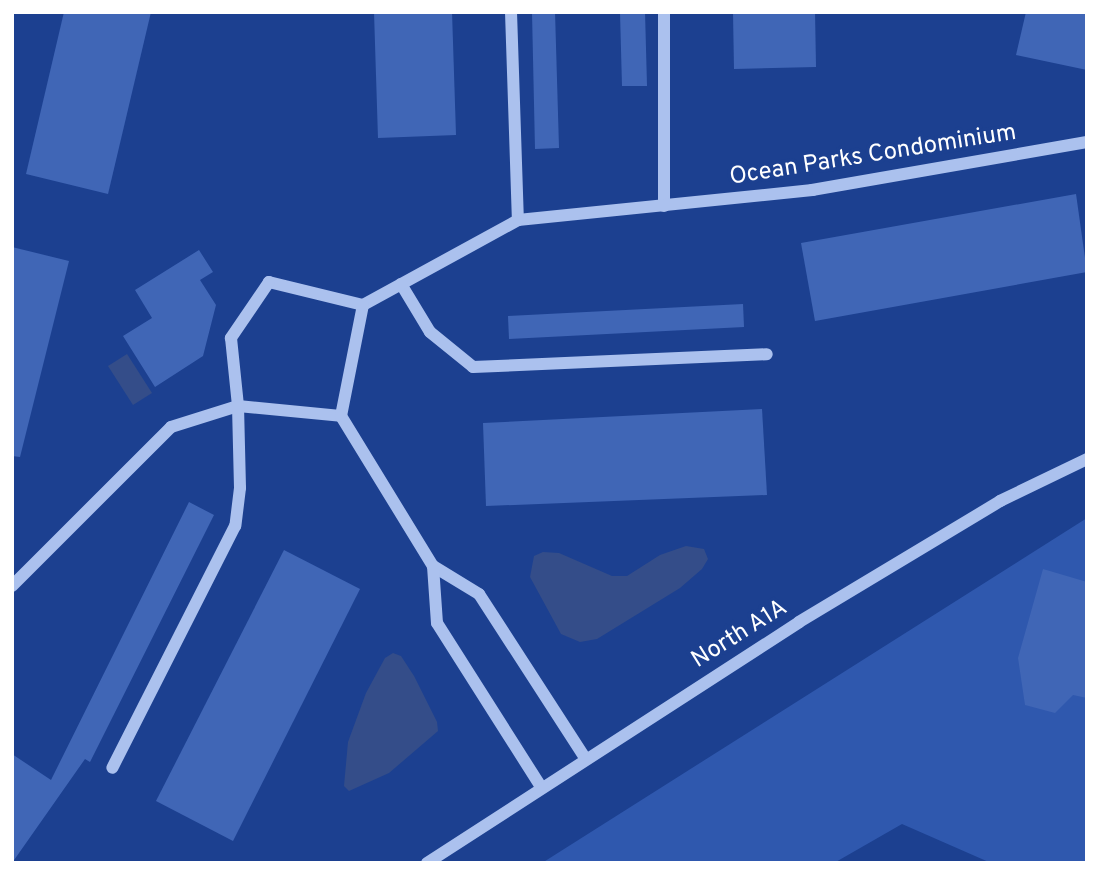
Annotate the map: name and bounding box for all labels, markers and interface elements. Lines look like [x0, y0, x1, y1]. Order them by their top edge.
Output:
street label: Ocean Parks Condominium [728, 119, 1018, 193]
street label: North A1A [686, 594, 794, 676]

